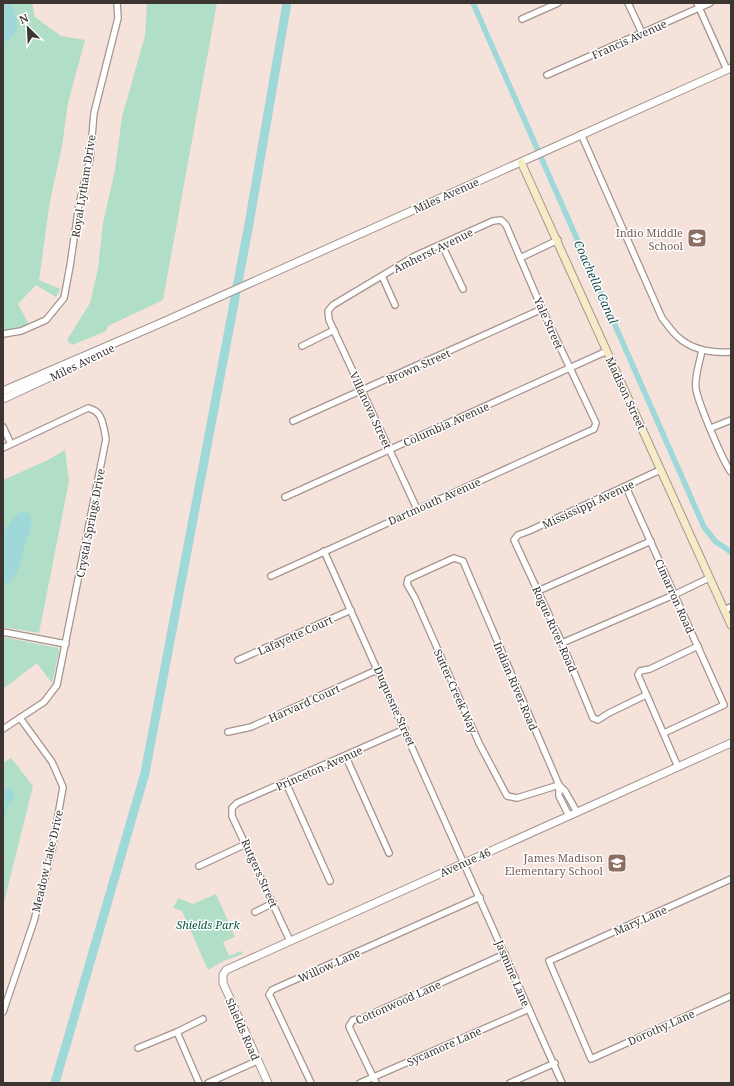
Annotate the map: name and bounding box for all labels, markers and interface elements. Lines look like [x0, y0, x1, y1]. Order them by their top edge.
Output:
north arrow [8, 8, 48, 48]
text: N [17, 10, 31, 27]
street label: Francis Avenue [589, 16, 669, 62]
street label: Royal Lytham Drive [67, 133, 99, 239]
street label: Miles Avenue [411, 174, 481, 216]
street label: Amherst Avenue [391, 224, 476, 276]
place label: Indio Middle School [616, 225, 684, 253]
school or university icon: Indio Middle School [686, 227, 708, 249]
water label: Coachella Canal [570, 237, 622, 327]
street label: Yale Street [531, 294, 567, 351]
street label: Miles Avenue [47, 340, 117, 384]
street label: Brown Street [384, 345, 453, 387]
street label: Madison Street [603, 354, 649, 432]
street label: Villanova Street [347, 369, 395, 451]
street label: Columbia Avenue [401, 398, 491, 450]
street label: Crystal Springs Drive [72, 467, 108, 579]
street label: Dartmouth Avenue [385, 474, 483, 528]
street label: Mississippi Avenue [540, 476, 637, 532]
street label: Cimarron Road [652, 556, 698, 636]
street label: Rogue River Road [529, 584, 581, 675]
street label: Lafayette Court [255, 612, 335, 658]
street label: Indian River Road [491, 639, 542, 733]
street label: Sutter Creek Way [431, 647, 482, 736]
street label: Duquesne Street [371, 664, 419, 748]
street label: Harvard Court [266, 681, 342, 725]
street label: Princeton Avenue [273, 742, 365, 794]
street label: Meadow Lake Drive [28, 808, 66, 914]
street label: Rutgers Street [238, 836, 282, 910]
street label: Avenue 46 [437, 844, 493, 880]
place label: James Madison Elementary School [505, 850, 604, 878]
school or university icon: James Madison Elementary School [606, 852, 628, 874]
street label: Mary Lane [611, 902, 669, 938]
park label: Shields Park [176, 917, 241, 932]
street label: Jasmine Lane [492, 937, 534, 1009]
street label: Willow Lane [296, 945, 363, 985]
street label: Cottonwood Lane [353, 976, 443, 1028]
street label: Shields Road [223, 995, 264, 1063]
street label: Dorothy Lane [625, 1006, 697, 1048]
street label: Sycamore Lane [404, 1023, 484, 1069]

